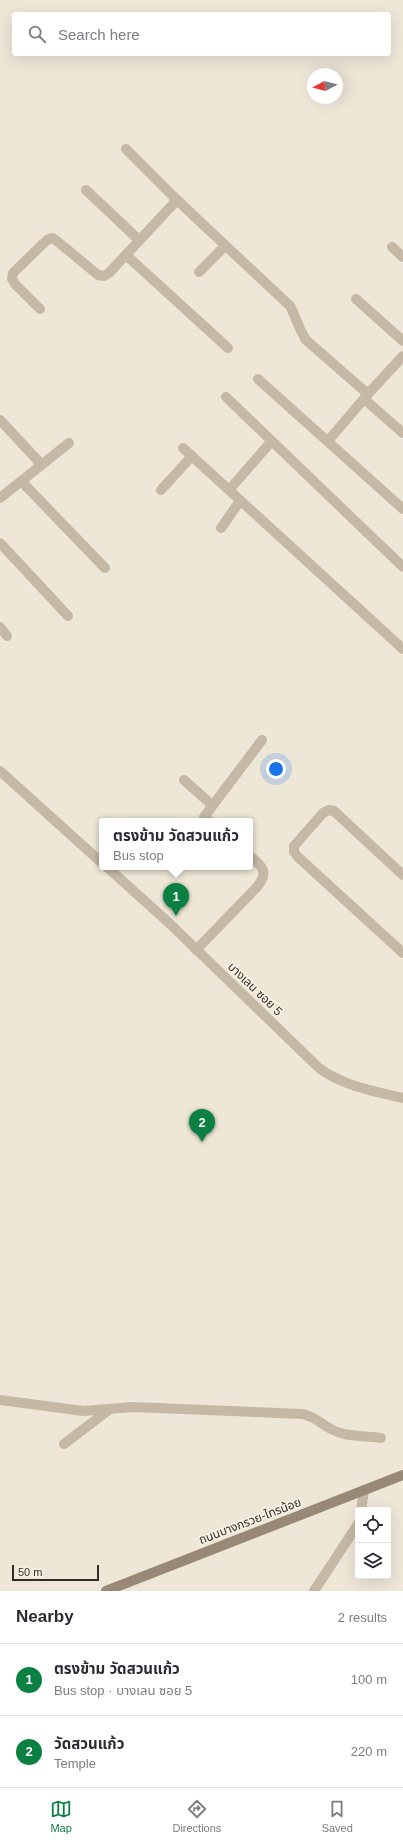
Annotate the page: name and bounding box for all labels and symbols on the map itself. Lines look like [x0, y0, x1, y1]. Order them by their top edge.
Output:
north arrow [307, 68, 343, 104]
your location [266, 759, 286, 779]
pin: 1 [163, 883, 189, 916]
street label: บางเลน ซอย 5 [225, 960, 285, 1019]
pin: 2 [189, 1109, 215, 1142]
street label: ถนนบางกรวย-ไทรน้อย [197, 1495, 303, 1547]
scale bar [12, 1563, 99, 1582]

